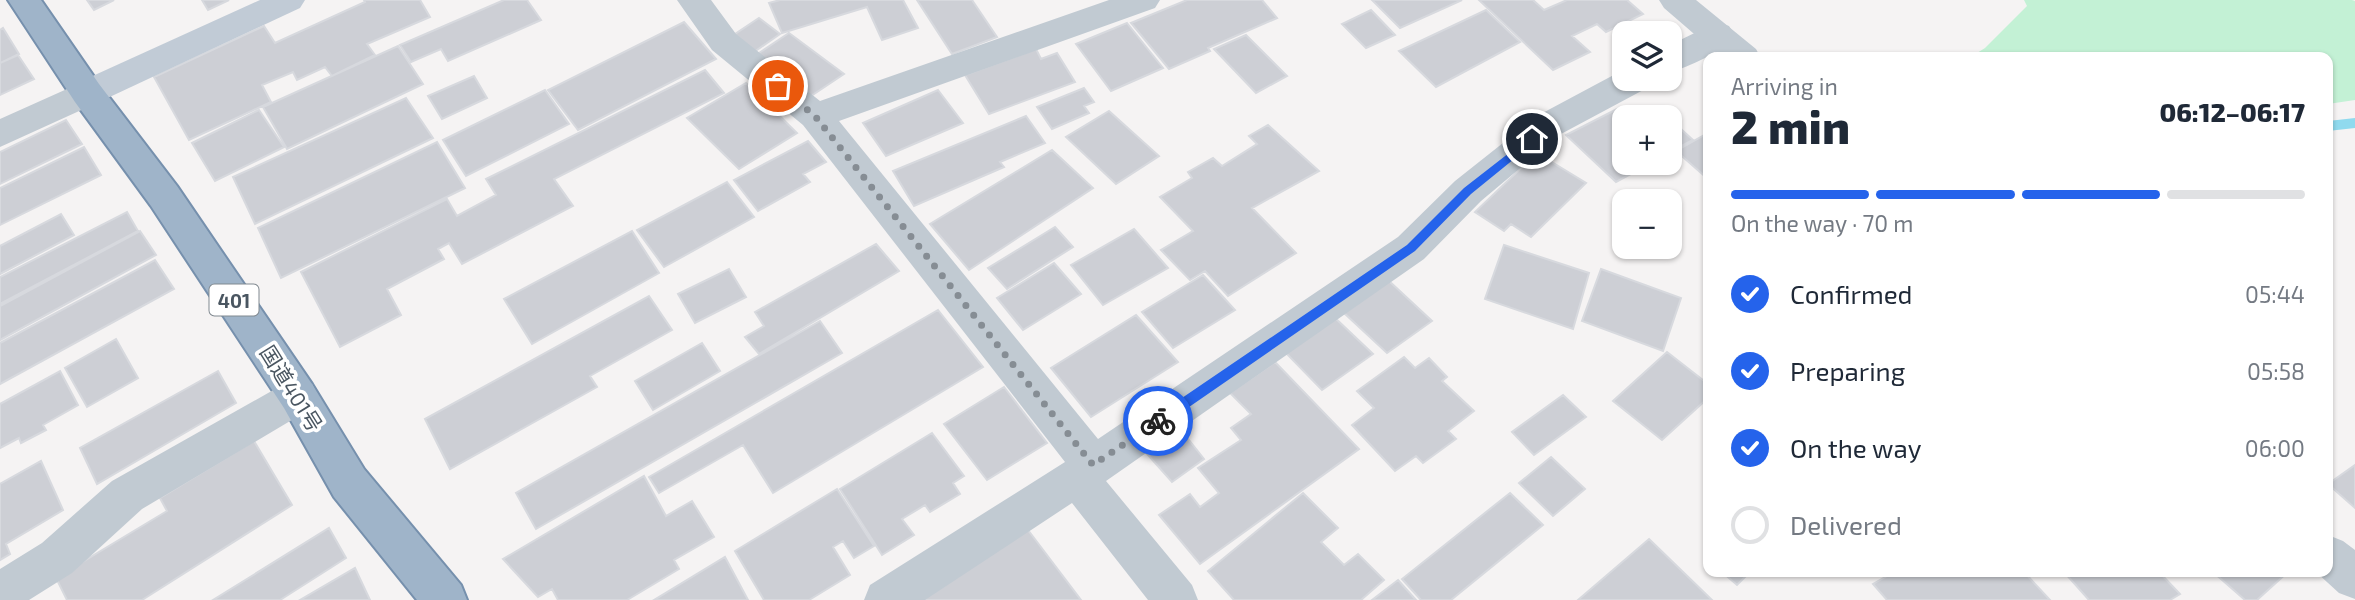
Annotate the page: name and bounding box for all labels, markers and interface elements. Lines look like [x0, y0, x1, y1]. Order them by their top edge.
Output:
map controls [1612, 21, 1682, 259]
button: layers [1612, 21, 1682, 91]
pin [748, 56, 808, 116]
icon: bag [759, 67, 797, 105]
text: Arriving in [1731, 72, 1838, 100]
text: 06:12–06:17 [2159, 96, 2305, 127]
text: 2 min [1731, 98, 1850, 153]
button: + [1612, 105, 1682, 175]
pin [1502, 109, 1562, 169]
icon: home [1513, 120, 1551, 158]
button: − [1612, 189, 1682, 259]
text: On the way · 70 m [1731, 209, 1913, 237]
icon: check [1731, 275, 1769, 313]
text: Confirmed [1790, 278, 1913, 309]
text: 05:44 [2245, 280, 2305, 308]
road number: 401 [210, 284, 258, 316]
street label: 国道401号 [256, 340, 328, 436]
icon: check [1731, 352, 1769, 390]
text: Preparing [1790, 355, 1905, 386]
text: 05:58 [2247, 357, 2305, 385]
courier [1123, 386, 1193, 456]
icon: bike [1139, 402, 1177, 440]
icon: check [1731, 429, 1769, 467]
text: On the way [1790, 432, 1921, 463]
text: 06:00 [2245, 434, 2305, 462]
text: Delivered [1790, 509, 1902, 540]

